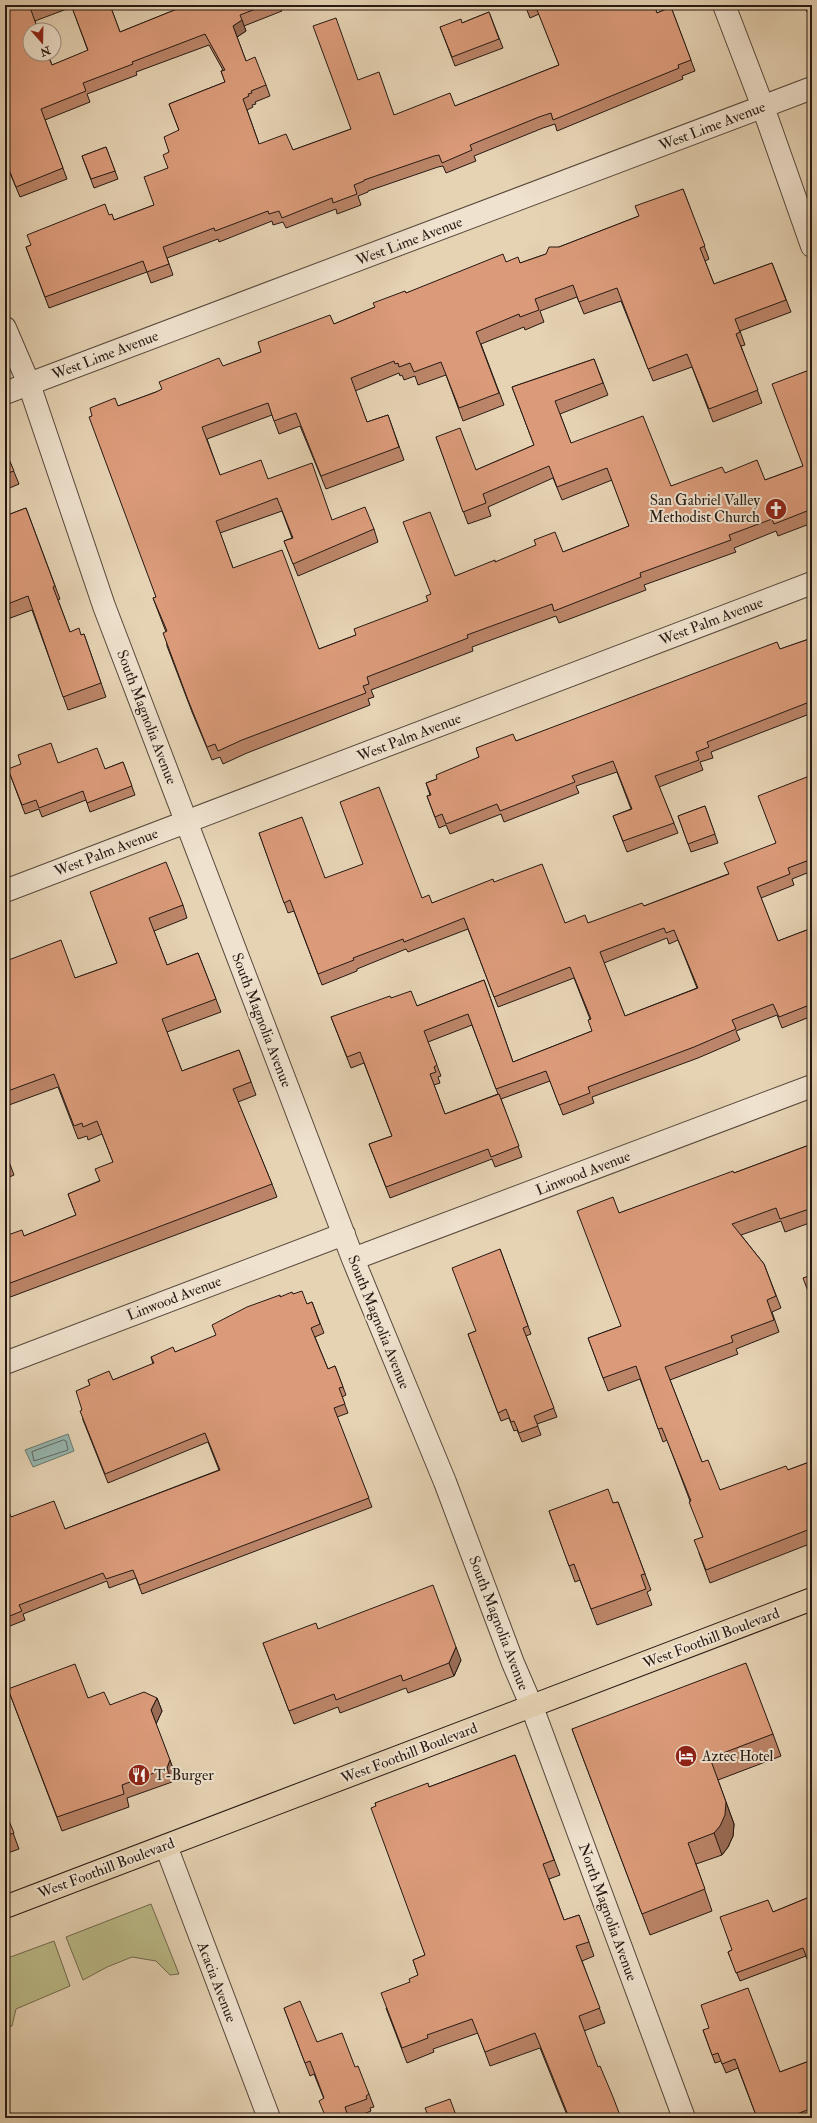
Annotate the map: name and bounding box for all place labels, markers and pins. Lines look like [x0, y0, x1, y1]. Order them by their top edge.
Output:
place label: San Gabriel Valley Methodist Church [649, 491, 760, 527]
church icon: San Gabriel Valley Methodist Church [763, 496, 789, 522]
hotel icon: Aztec Hotel [673, 1743, 699, 1769]
place label: Aztec Hotel [701, 1747, 774, 1766]
restaurant icon: T-Burger [126, 1762, 152, 1788]
place label: T-Burger [154, 1766, 214, 1785]

